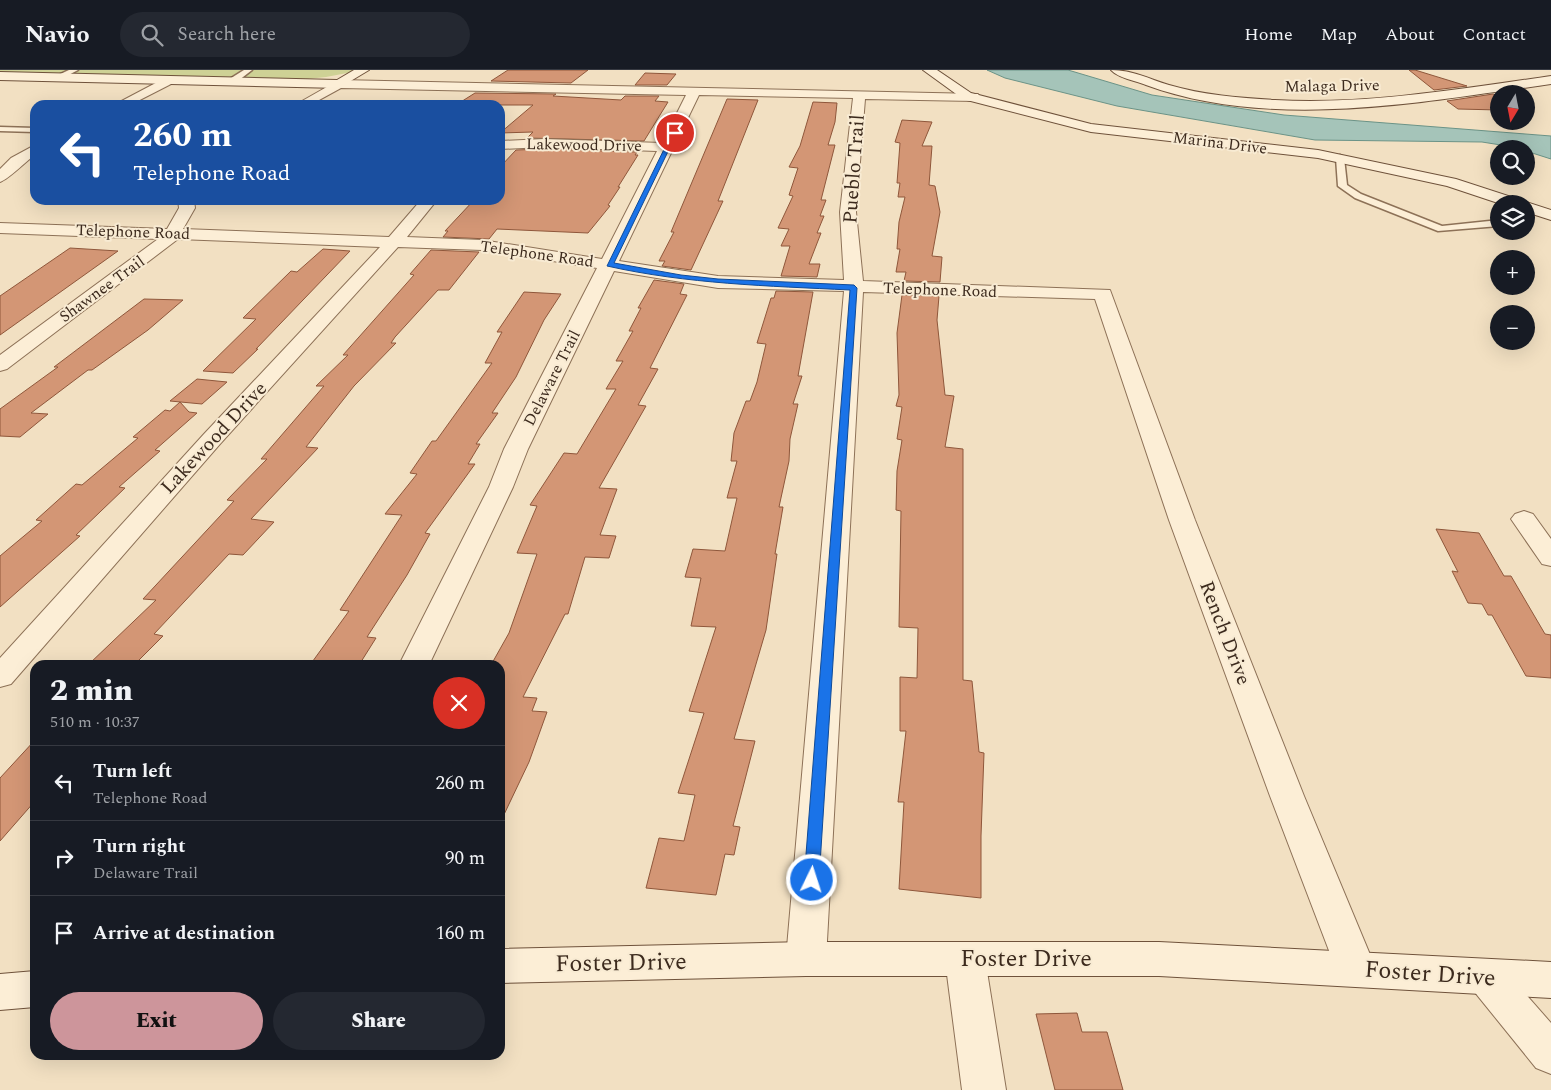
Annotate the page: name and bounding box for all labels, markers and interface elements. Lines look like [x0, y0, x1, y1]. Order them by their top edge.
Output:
search box [120, 12, 470, 57]
text: Navio [25, 17, 90, 53]
text: Search here [178, 20, 276, 49]
icon: search [138, 21, 166, 49]
text: Home [1244, 21, 1293, 48]
text: Map [1321, 21, 1357, 48]
text: About [1385, 21, 1435, 48]
text: Contact [1463, 21, 1526, 48]
street label: Malaga Drive [1284, 73, 1380, 99]
north arrow [1490, 85, 1535, 130]
map controls [1490, 85, 1535, 350]
text: 260 m [133, 109, 232, 162]
pin [654, 112, 696, 154]
street label: Pueblo Trail [835, 113, 873, 225]
icon: arrive [661, 119, 689, 147]
icon: left [50, 120, 115, 185]
street label: Marina Drive [1172, 125, 1268, 161]
street label: Lakewood Drive [526, 132, 642, 158]
button: search [1490, 140, 1535, 185]
text: Telephone Road [133, 157, 290, 190]
button: layers [1490, 195, 1535, 240]
street label: Telephone Road [75, 218, 191, 246]
street label: Telephone Road [479, 234, 595, 274]
street label: Shawnee Trail [54, 250, 150, 328]
button: + [1490, 250, 1535, 295]
street label: Telephone Road [882, 276, 998, 304]
button: − [1490, 305, 1535, 350]
street label: Delaware Trail [517, 326, 587, 430]
street label: Lakewood Drive [154, 375, 274, 501]
street label: Rench Drive [1191, 576, 1259, 690]
text: 2 min [50, 668, 133, 714]
button: close [433, 677, 485, 729]
text: 510 m · 10:37 [50, 710, 140, 734]
text: Turn left [93, 757, 172, 786]
icon: left [50, 769, 78, 797]
text: 260 m [435, 769, 485, 798]
text: Telephone Road [93, 786, 207, 810]
text: Turn right [93, 832, 186, 861]
icon: right [50, 844, 78, 872]
text: 90 m [445, 844, 485, 873]
position arrow [785, 853, 837, 905]
text: Delaware Trail [93, 861, 198, 885]
icon: arrive [50, 919, 78, 947]
text: Arrive at destination [93, 919, 275, 948]
text: 160 m [435, 919, 485, 948]
street label: Foster Drive [960, 941, 1092, 977]
street label: Foster Drive [555, 944, 687, 982]
street label: Foster Drive [1363, 951, 1497, 997]
button: Exit [50, 992, 263, 1050]
button: Share [273, 992, 485, 1050]

